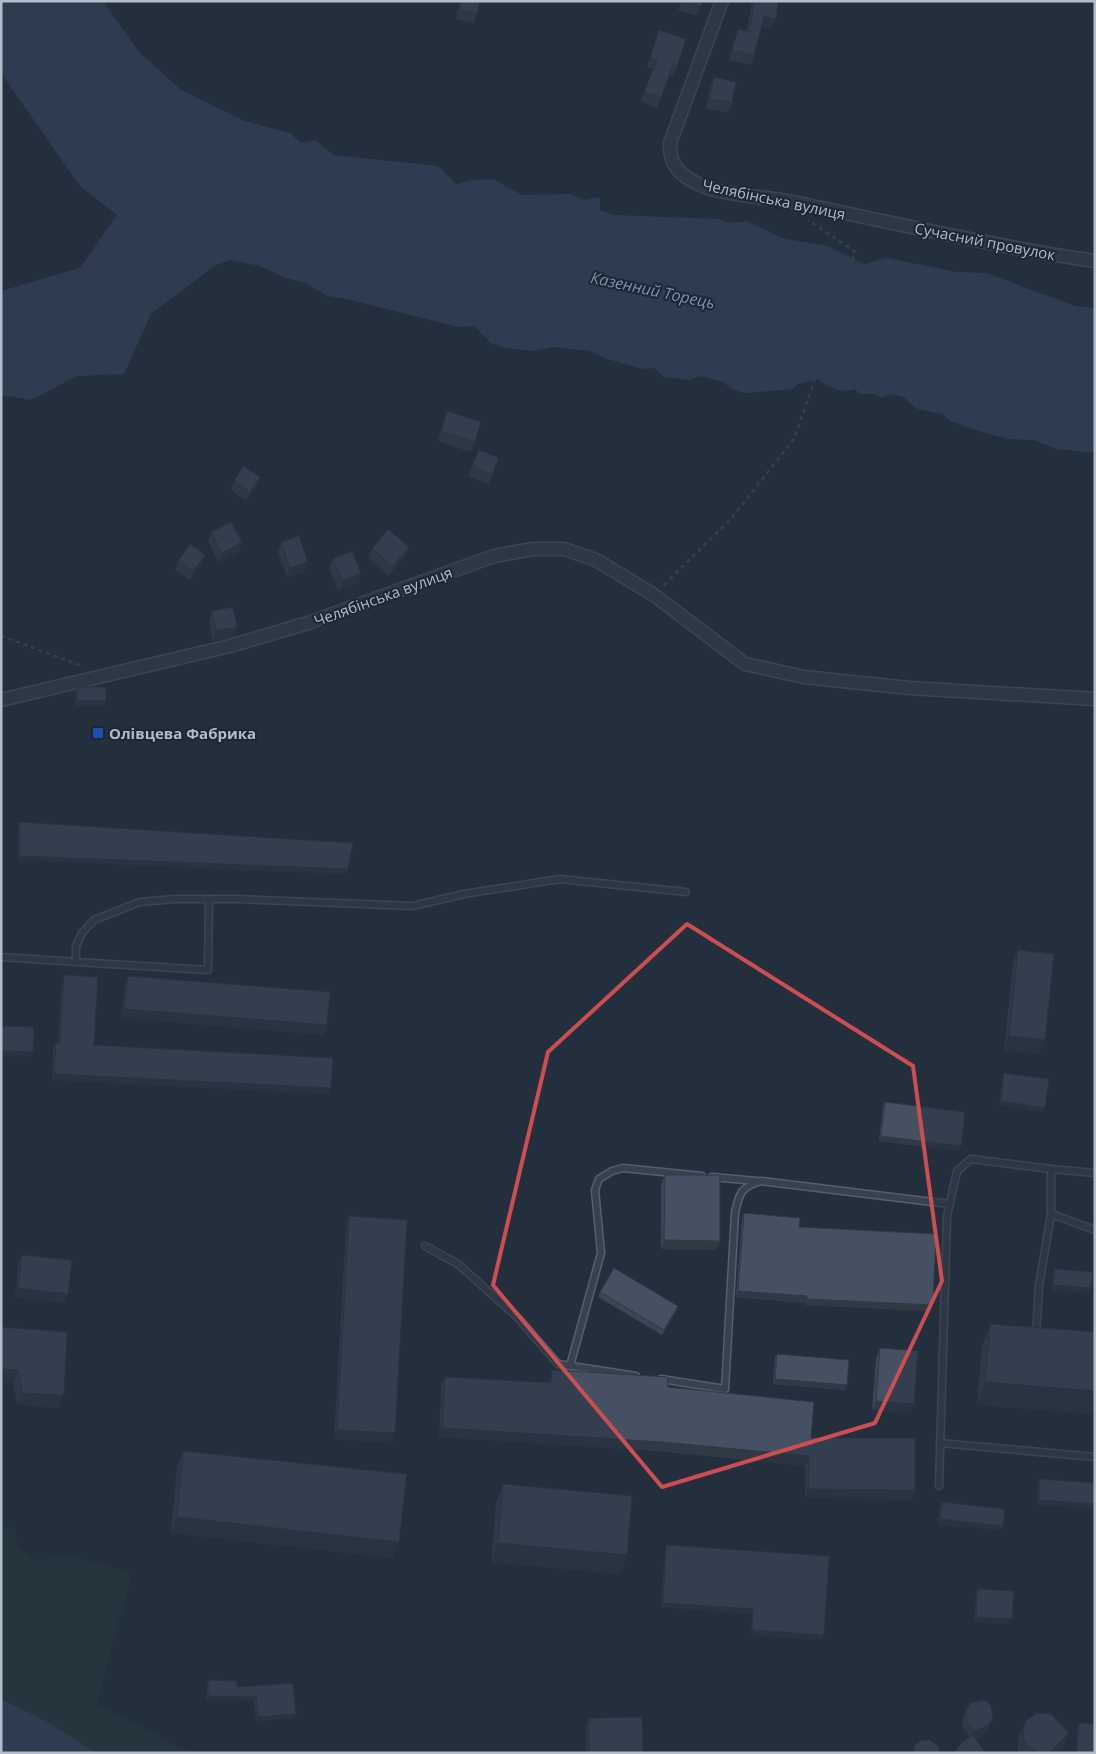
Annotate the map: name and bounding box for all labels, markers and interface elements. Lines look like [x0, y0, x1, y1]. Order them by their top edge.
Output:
street label: Челябінська вулиця [701, 174, 847, 224]
street label: Сучасний провулок [913, 218, 1057, 265]
water label: Казенний Торець [589, 266, 717, 314]
street label: Челябінська вулиця [311, 562, 455, 630]
place label: Олівцева Фабрика [109, 723, 256, 743]
marker: Олівцева Фабрика [91, 726, 105, 740]

